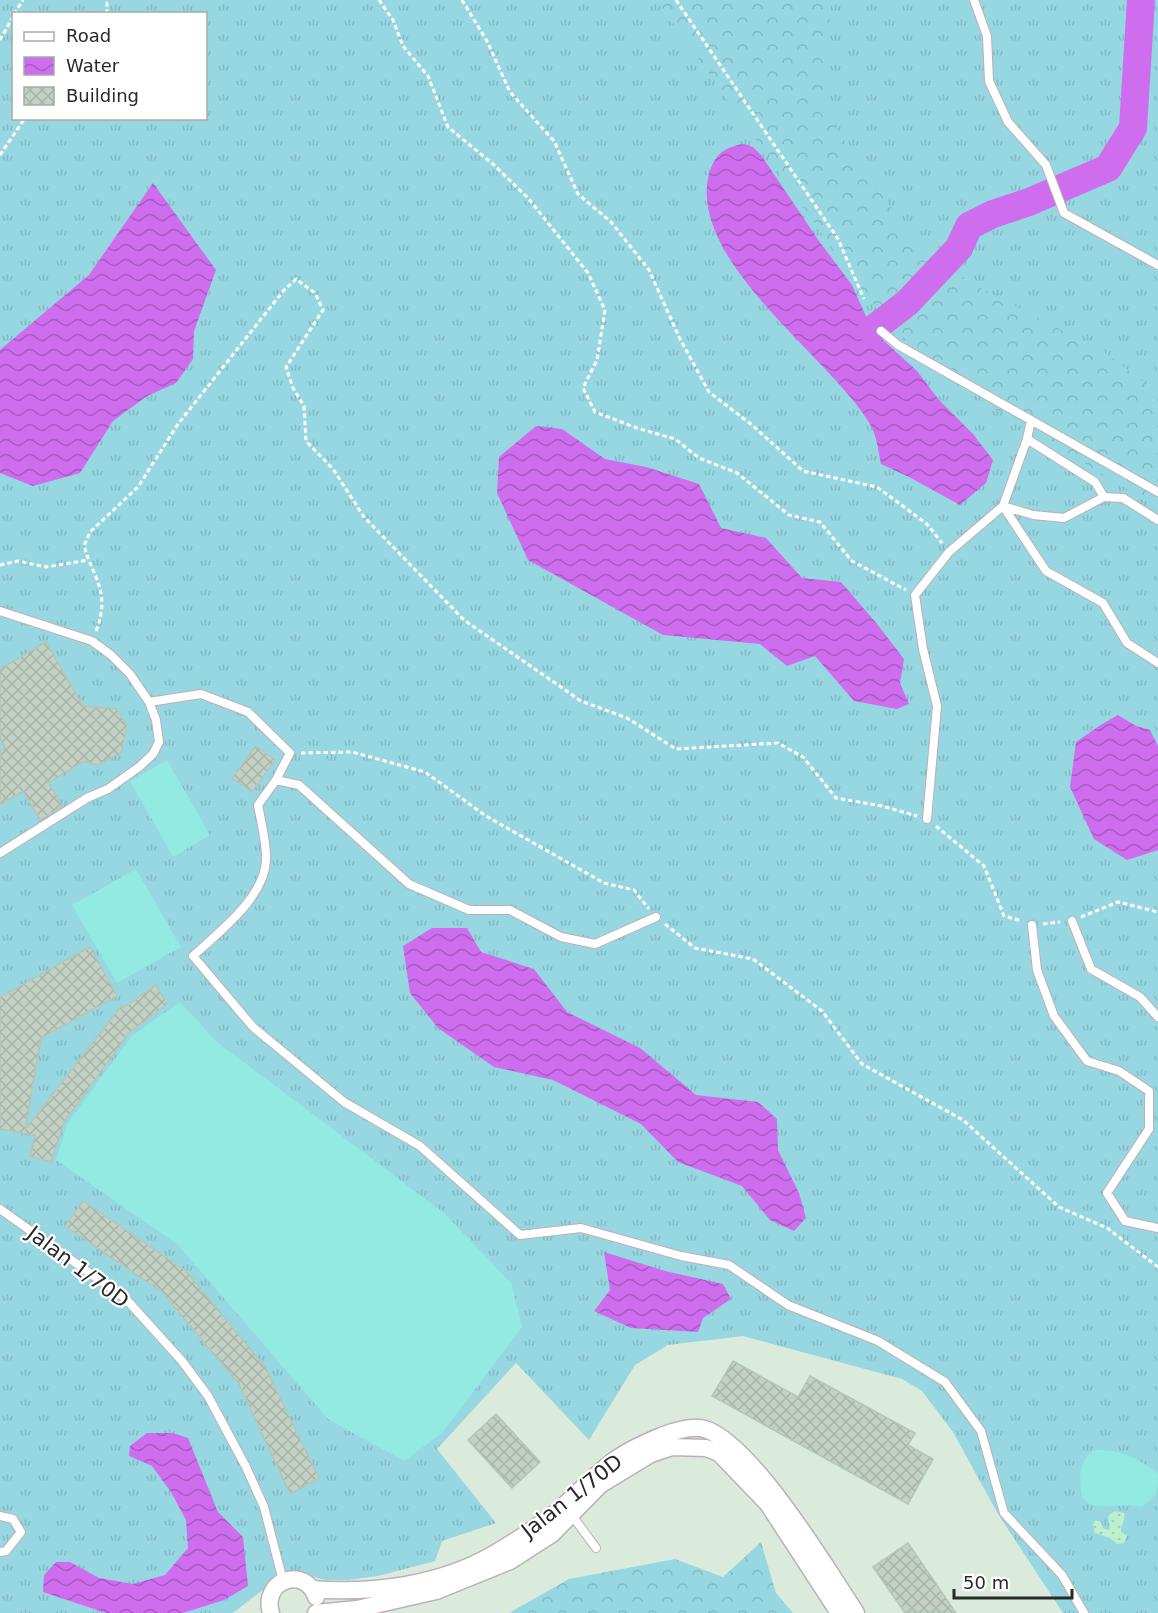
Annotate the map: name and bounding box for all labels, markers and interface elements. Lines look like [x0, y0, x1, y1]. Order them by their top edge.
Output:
legend [12, 12, 207, 120]
text: Road [66, 25, 111, 46]
text: Water [66, 55, 120, 76]
text: Building [66, 85, 139, 106]
street label: Jalan 1/70D [21, 1220, 134, 1313]
street label: Jalan 1/70D [515, 1449, 627, 1544]
scale bar [954, 1562, 1072, 1600]
text: 50 m [963, 1572, 1009, 1593]

